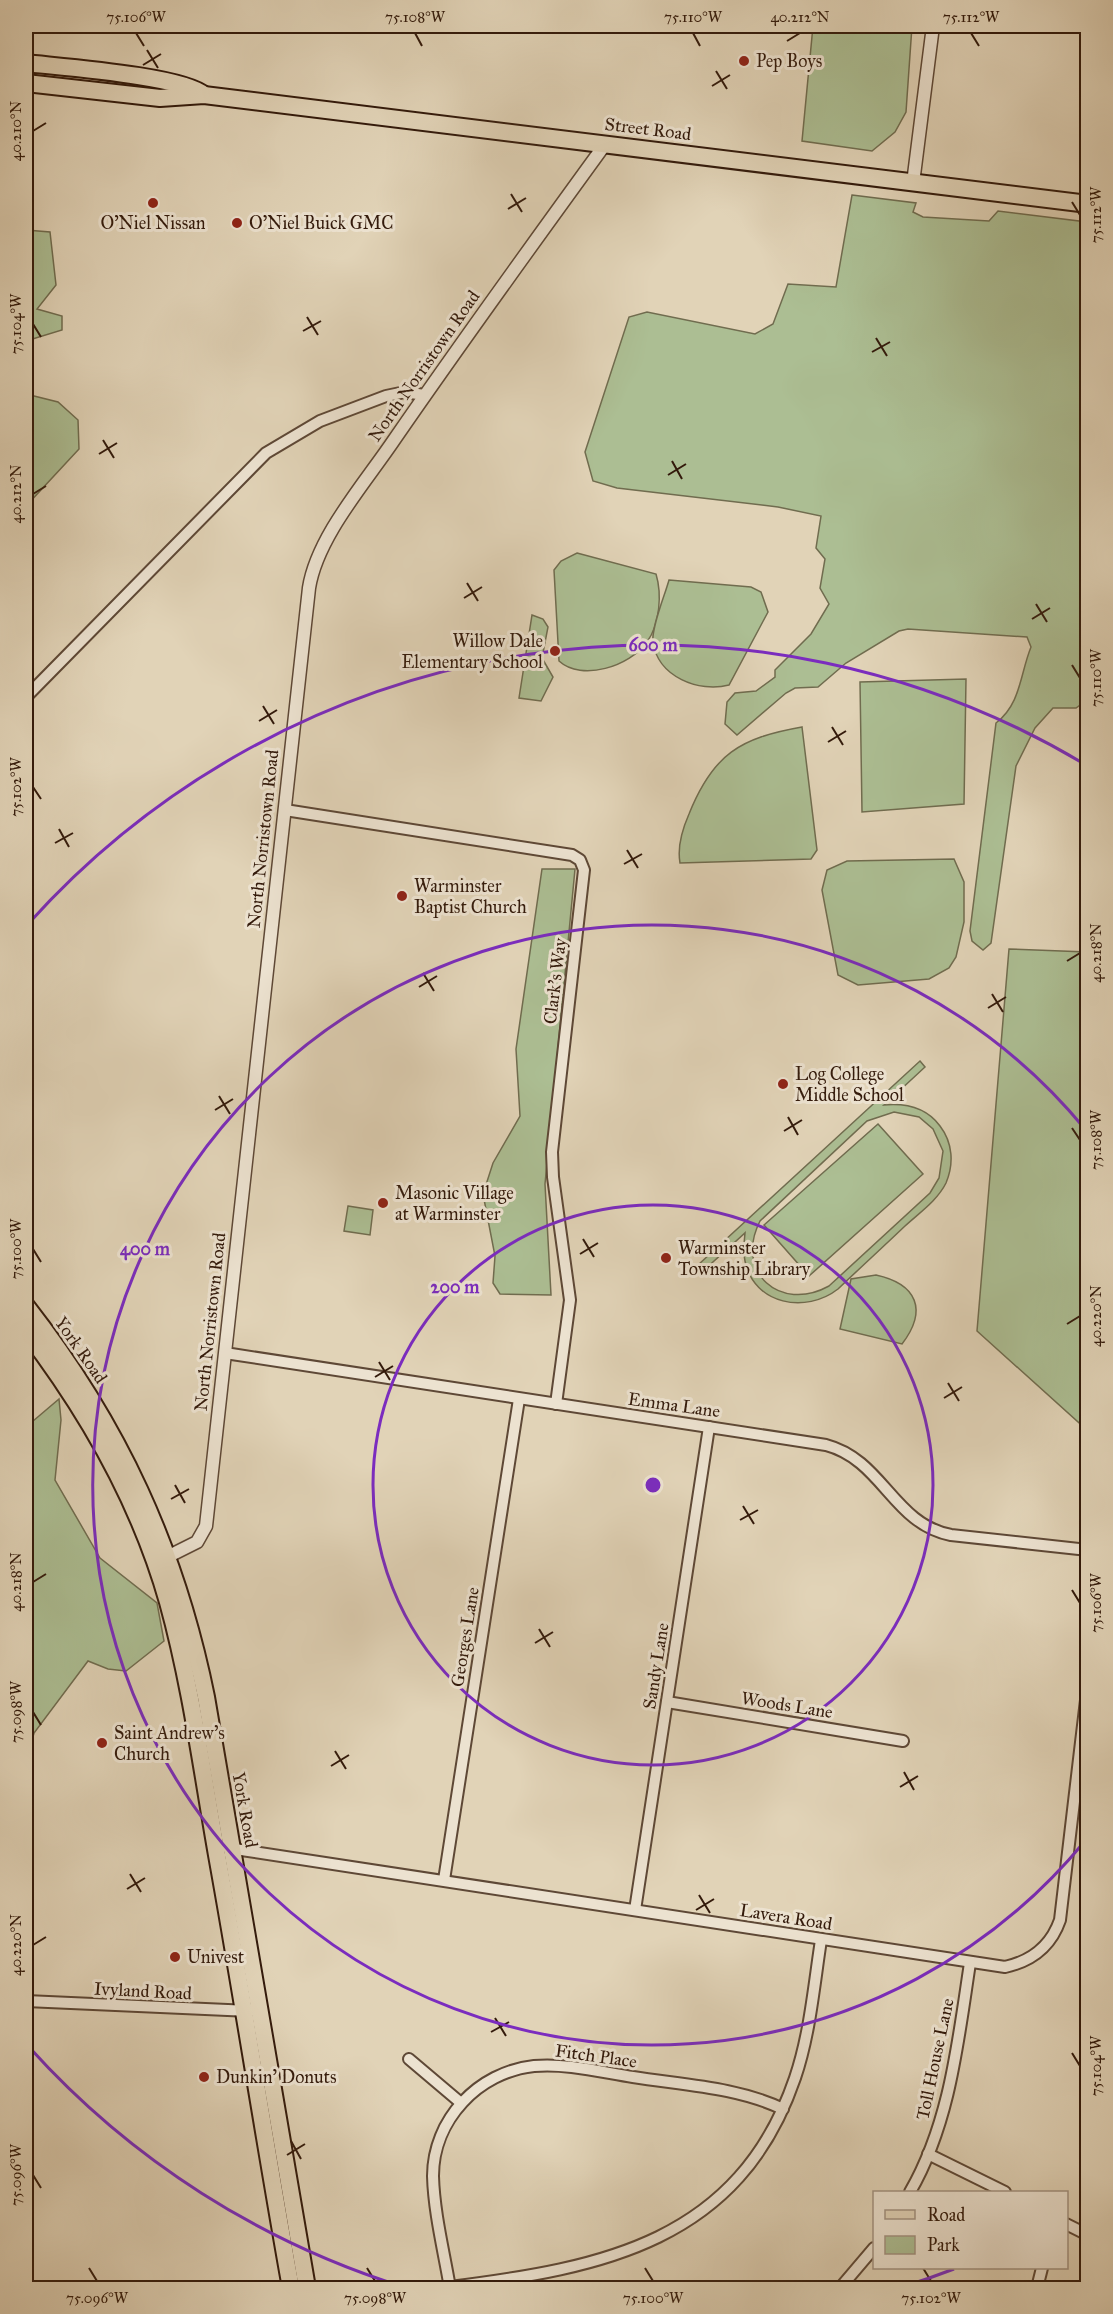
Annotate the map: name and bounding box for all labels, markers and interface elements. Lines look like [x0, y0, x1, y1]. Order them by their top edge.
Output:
text: 75.106°W [106, 8, 167, 26]
text: 75.108°W [385, 8, 446, 26]
text: 75.110°W [664, 8, 723, 26]
text: 40.212°N [770, 8, 830, 26]
text: 75.112°W [943, 8, 1000, 26]
place label: Pep Boys [756, 50, 822, 72]
marker: Pep Boys [737, 54, 751, 68]
text: 40.210°N [7, 101, 25, 161]
street label: Street Road [604, 113, 692, 145]
text: 75.112°W [1087, 186, 1105, 243]
marker: O'Niel Nissan [146, 196, 160, 210]
place label: O'Niel Nissan [100, 212, 206, 234]
place label: O'Niel Buick GMC [249, 212, 393, 234]
marker: O'Niel Buick GMC [230, 216, 244, 230]
street label: North Norristown Road [364, 286, 484, 446]
text: 75.104°W [7, 293, 25, 354]
text: 40.212°N [7, 464, 25, 524]
place label: Willow Dale Elementary School [401, 630, 543, 673]
text: 600 m [628, 634, 678, 656]
marker: Willow Dale Elementary School [548, 644, 562, 658]
text: 75.110°W [1087, 648, 1105, 707]
street label: North Norristown Road [243, 749, 283, 929]
text: 75.102°W [7, 757, 25, 817]
place label: Warminster Baptist Church [414, 875, 527, 918]
marker: Warminster Baptist Church [395, 889, 409, 903]
text: 40.218°N [1087, 923, 1105, 983]
street label: Clark's Way [539, 936, 571, 1025]
place label: Log College Middle School [795, 1063, 904, 1106]
marker: Log College Middle School [776, 1077, 790, 1091]
text: 75.108°W [1087, 1109, 1105, 1170]
place label: Masonic Village at Warminster [395, 1182, 514, 1225]
marker: Masonic Village at Warminster [376, 1196, 390, 1210]
text: 75.100°W [7, 1218, 25, 1279]
street label: North Norristown Road [190, 1232, 230, 1412]
place label: Warminster Township Library [678, 1237, 811, 1280]
text: 400 m [120, 1238, 171, 1261]
marker: Warminster Township Library [659, 1251, 673, 1265]
text: 200 m [431, 1276, 480, 1298]
text: 40.220°N [1087, 1285, 1105, 1347]
street label: York Road [50, 1312, 112, 1388]
street label: Emma Lane [627, 1388, 721, 1422]
centre of rings [643, 1475, 663, 1495]
text: 40.218°N [7, 1552, 25, 1612]
text: 75.106°W [1087, 1572, 1105, 1633]
street label: Georges Lane [446, 1585, 485, 1689]
street label: Sandy Lane [638, 1621, 674, 1711]
text: 75.098°W [7, 1680, 25, 1743]
street label: Woods Lane [740, 1687, 834, 1723]
place label: Saint Andrew's Church [114, 1722, 225, 1765]
marker: Saint Andrew's Church [95, 1736, 109, 1750]
street label: York Road [228, 1770, 262, 1850]
street label: Lavera Road [738, 1899, 834, 1935]
text: 40.220°N [7, 1914, 25, 1976]
place label: Univest [187, 1946, 245, 1968]
marker: Univest [168, 1950, 182, 1964]
street label: Ivyland Road [94, 1977, 192, 2005]
street label: Toll House Lane [911, 1996, 959, 2122]
text: 75.104°W [1087, 2035, 1105, 2096]
street label: Fitch Place [554, 2039, 638, 2073]
place label: Dunkin' Donuts [216, 2066, 337, 2088]
marker: Dunkin' Donuts [197, 2070, 211, 2084]
text: 75.096°W [7, 2143, 25, 2206]
legend [873, 2191, 1068, 2269]
text: Road [927, 2204, 965, 2226]
text: Park [927, 2234, 960, 2256]
text: 75.096°W [66, 2289, 129, 2307]
text: 75.098°W [344, 2289, 407, 2307]
text: 75.100°W [623, 2289, 684, 2307]
text: 75.102°W [901, 2289, 961, 2307]

